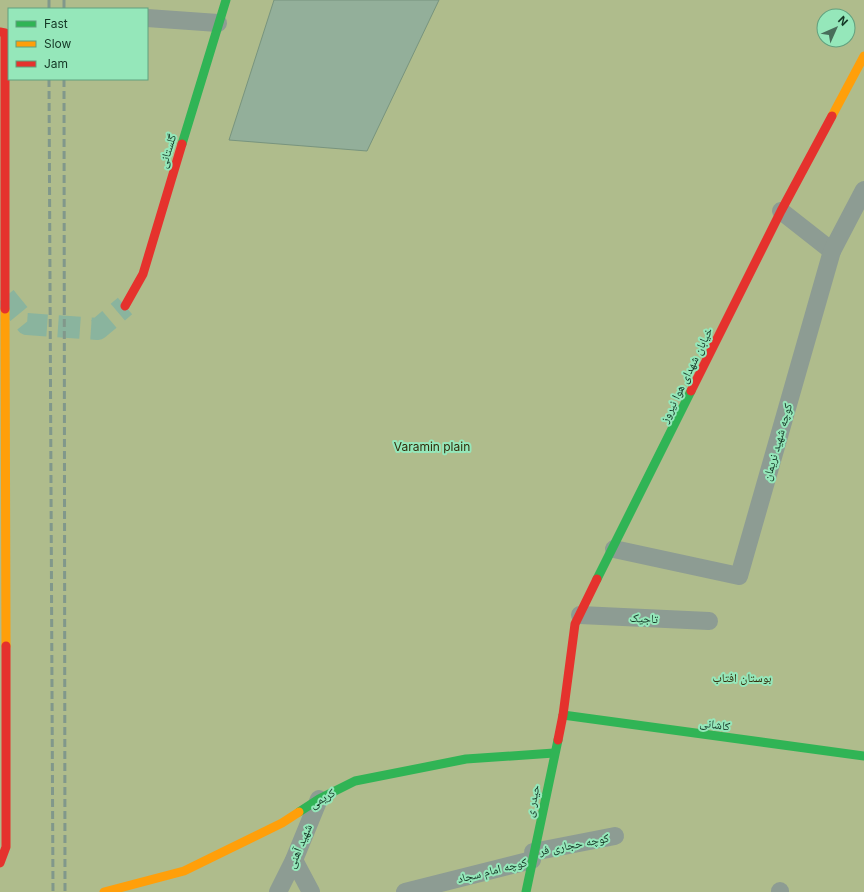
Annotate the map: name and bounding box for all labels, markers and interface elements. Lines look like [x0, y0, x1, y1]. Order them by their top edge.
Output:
legend [8, 8, 148, 80]
north arrow [816, 8, 856, 48]
text: N [835, 13, 851, 29]
text: Fast [44, 16, 68, 31]
text: Slow [44, 36, 72, 51]
text: Jam [44, 56, 68, 71]
street label: گلستانی [155, 132, 179, 170]
street label: خیابان شهدای هوا نیروز [656, 325, 716, 426]
street label: کوچه شهید نریمان [759, 401, 795, 483]
park label: Varamin plain [394, 439, 470, 454]
street label: تاجیک [629, 610, 659, 626]
park label: بوستان افتاب [712, 670, 772, 685]
street label: کاشانی [699, 714, 731, 734]
street label: حیدر ی [521, 783, 543, 819]
street label: کریمی [306, 785, 338, 811]
street label: شهید آهنی [283, 822, 315, 870]
street label: کوچه حجاری فر [537, 830, 610, 858]
street label: کوچه امام سجاد [455, 854, 529, 887]

